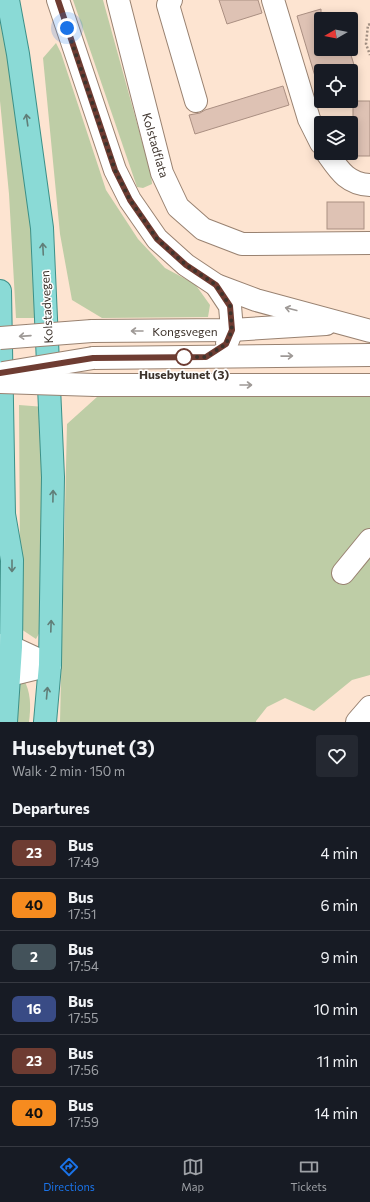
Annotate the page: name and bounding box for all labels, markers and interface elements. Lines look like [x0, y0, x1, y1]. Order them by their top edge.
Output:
north arrow [314, 12, 358, 56]
map controls [314, 12, 358, 160]
your location [57, 18, 77, 38]
button: locate [314, 64, 358, 108]
street label: Kolstadflata [140, 111, 172, 179]
one-way arrow [23, 114, 31, 127]
button: layers [314, 116, 358, 160]
one-way arrow [40, 243, 47, 256]
street label: Kolstadvegen [37, 270, 55, 344]
one-way arrow [285, 305, 298, 312]
street label: Kongsvegen [152, 324, 218, 338]
one-way arrow [131, 327, 144, 335]
one-way arrow [19, 332, 32, 339]
marker: Husebytunet (3) [175, 348, 193, 366]
one-way arrow [280, 352, 293, 360]
place label: Husebytunet (3) [139, 367, 229, 381]
one-way arrow [239, 381, 252, 389]
one-way arrow [49, 490, 57, 503]
one-way arrow [8, 559, 16, 572]
one-way arrow [47, 620, 54, 633]
one-way arrow [44, 687, 51, 700]
button: heart [316, 735, 358, 777]
text: Husebytunet (3) [12, 736, 155, 759]
text: Walk · 2 min · 150 m [12, 763, 125, 779]
text: Departures [12, 799, 90, 817]
text: Bus [68, 836, 93, 854]
text: 23 [26, 844, 42, 861]
text: 4 min [321, 844, 358, 862]
text: 17:49 [68, 854, 99, 870]
text: Bus [68, 888, 93, 906]
text: 40 [25, 896, 43, 913]
text: 6 min [320, 896, 358, 914]
text: 17:51 [68, 906, 97, 922]
text: Bus [68, 940, 93, 958]
text: 2 [30, 948, 38, 965]
text: 9 min [320, 948, 358, 966]
text: 17:54 [68, 958, 99, 974]
text: Bus [68, 992, 93, 1010]
text: 16 [27, 1000, 41, 1017]
text: 10 min [313, 1000, 358, 1018]
text: 17:55 [68, 1010, 98, 1026]
text: Bus [68, 1044, 93, 1062]
text: 23 [26, 1052, 42, 1069]
text: 11 min [317, 1052, 358, 1070]
text: 17:56 [68, 1062, 99, 1078]
text: Bus [68, 1096, 93, 1114]
text: 40 [25, 1104, 43, 1121]
text: 14 min [314, 1104, 358, 1122]
text: 17:59 [68, 1114, 99, 1130]
tab: Directions [43, 1156, 95, 1193]
tab: Map [181, 1156, 204, 1193]
tab: Tickets [290, 1156, 327, 1193]

